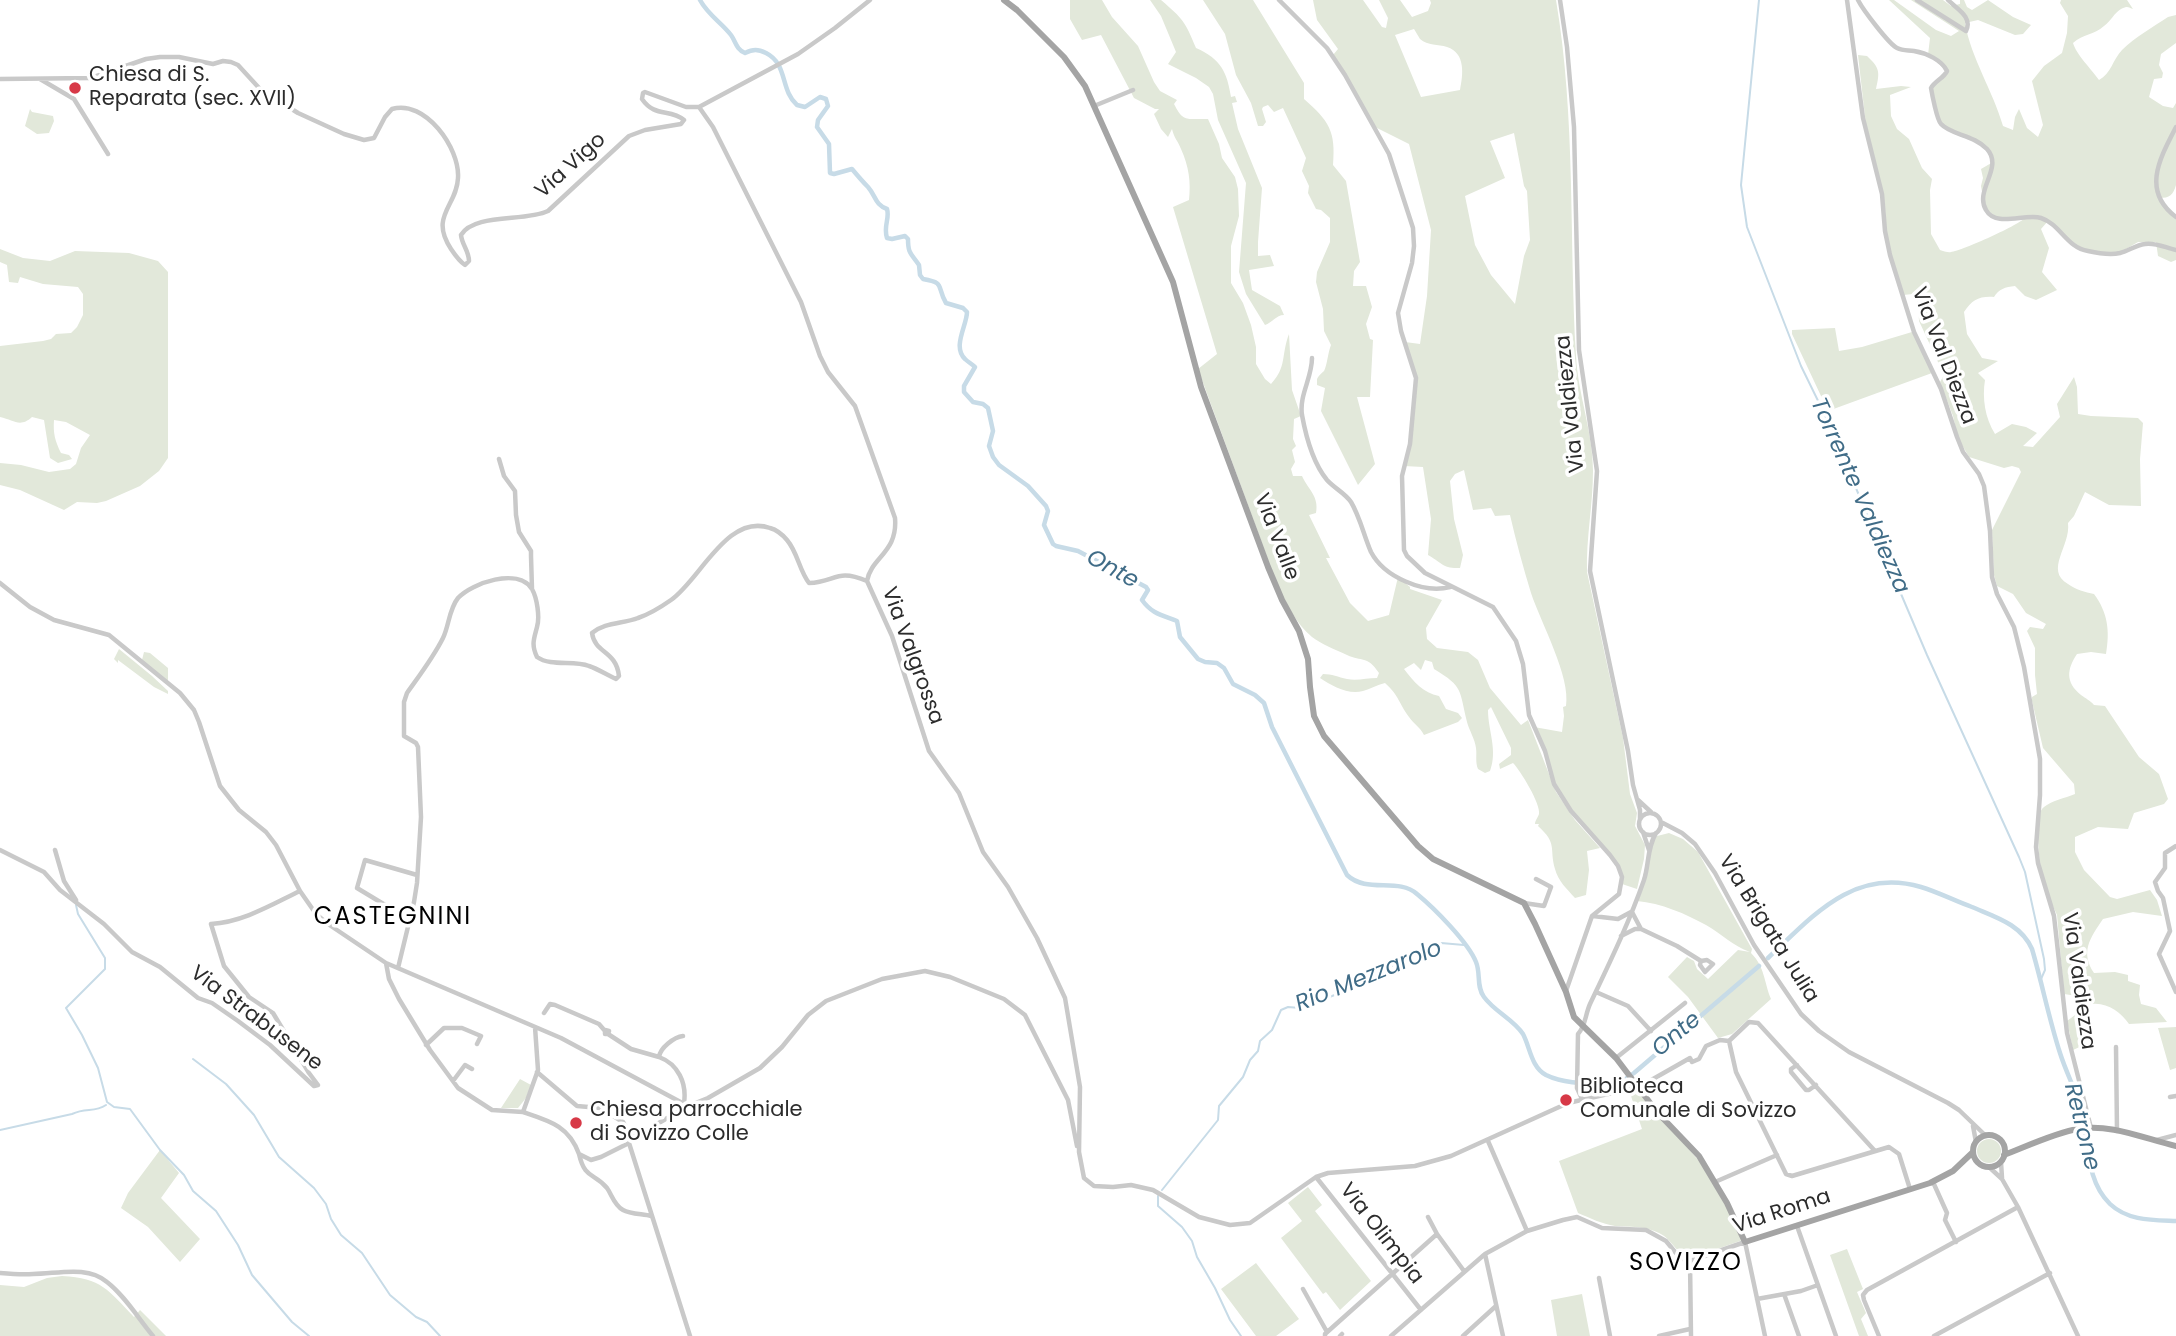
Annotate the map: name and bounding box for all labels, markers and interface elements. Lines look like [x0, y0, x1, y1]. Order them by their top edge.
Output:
place label: Chiesa di S. Reparata (sec. XVII) [89, 63, 296, 113]
marker: Chiesa di S. Reparata (sec. XVII) [67, 80, 83, 96]
street label: Via Vigo [531, 128, 611, 204]
street label: Via Val Diezza [1905, 284, 1981, 428]
street label: Via Valdiezza [1551, 334, 1591, 474]
water label: Torrente Valdiezza [1803, 394, 1915, 598]
street label: Via Valle [1248, 490, 1304, 584]
water label: Onte [1081, 544, 1143, 596]
street label: Via Valgrossa [875, 584, 949, 728]
street label: Via Brigata Julia [1712, 850, 1824, 1008]
district label: CASTEGNINI [315, 904, 471, 932]
street label: Via Valdiezza [2056, 911, 2100, 1051]
water label: Rio Mezzarolo [1292, 935, 1446, 1019]
street label: Via Strabusene [185, 961, 327, 1077]
water label: Onte [1647, 1007, 1707, 1063]
place label: Biblioteca Comunale di Sovizzo [1580, 1075, 1796, 1125]
water label: Retrone [2057, 1081, 2105, 1173]
marker: Biblioteca Comunale di Sovizzo [1558, 1092, 1574, 1108]
place label: Chiesa parrocchiale di Sovizzo Colle [590, 1098, 803, 1148]
marker: Chiesa parrocchiale di Sovizzo Colle [568, 1115, 584, 1131]
street label: Via Olimpia [1334, 1178, 1428, 1290]
street label: Via Roma [1730, 1184, 1834, 1240]
district label: SOVIZZO [1630, 1250, 1742, 1278]

